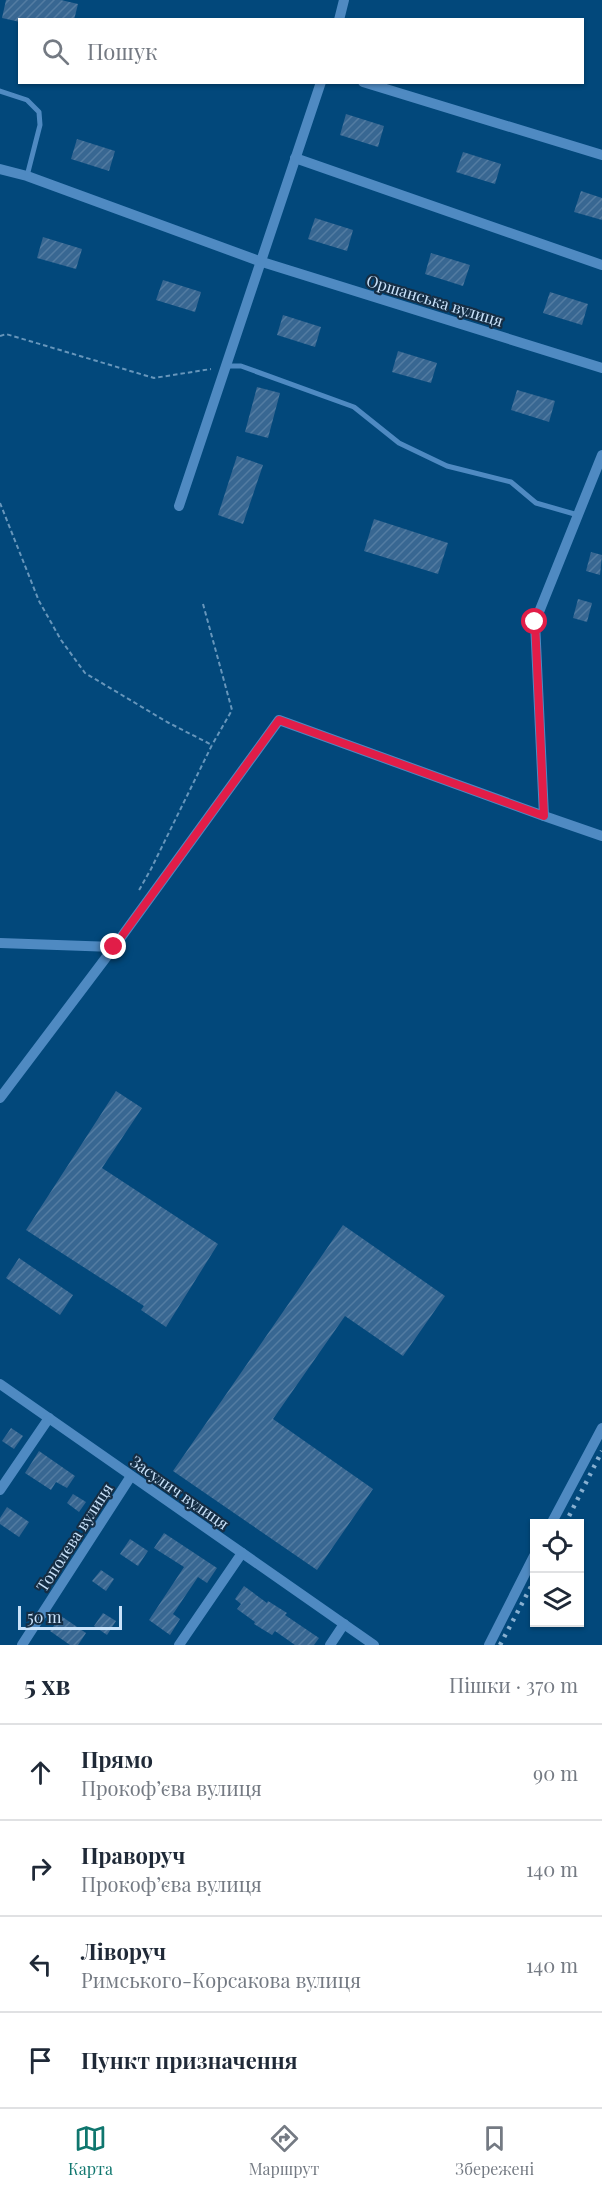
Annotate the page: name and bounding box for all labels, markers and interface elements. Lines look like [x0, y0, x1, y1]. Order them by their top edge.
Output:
search box [18, 18, 584, 84]
icon: search [39, 35, 72, 68]
text: Пошук [87, 36, 158, 66]
street label: Оршанська вулиця [364, 269, 506, 331]
route start [521, 608, 547, 634]
route end [100, 933, 126, 959]
street label: Засулич вулиця [127, 1450, 234, 1534]
street label: Тополєва вулиця [31, 1478, 117, 1595]
map controls [530, 1519, 584, 1627]
button: locate [530, 1519, 584, 1573]
button: layers [530, 1573, 584, 1627]
scale bar [18, 1603, 122, 1630]
text: 50 m [27, 1606, 61, 1627]
text: 5 хв [24, 1667, 70, 1702]
text: Пішки · 370 m [449, 1671, 578, 1698]
text: Прямо [81, 1744, 153, 1774]
icon: ahead [24, 1756, 57, 1789]
text: 90 m [533, 1759, 578, 1786]
text: Прокоф’єва вулиця [81, 1774, 262, 1801]
text: Праворуч [81, 1840, 185, 1870]
icon: right [24, 1852, 57, 1885]
text: 140 m [526, 1855, 578, 1882]
text: Прокоф’єва вулиця [81, 1870, 262, 1897]
text: Ліворуч [81, 1936, 166, 1966]
icon: left [24, 1948, 57, 1981]
text: 140 m [526, 1951, 578, 1978]
text: Римського-Корсакова вулиця [81, 1966, 361, 1993]
icon: arrive [24, 2044, 57, 2077]
text: Пункт призначення [81, 2045, 298, 2075]
tab: Карта [68, 2122, 113, 2179]
tab: Маршрут [249, 2122, 319, 2179]
tab: Збережені [455, 2122, 534, 2179]

